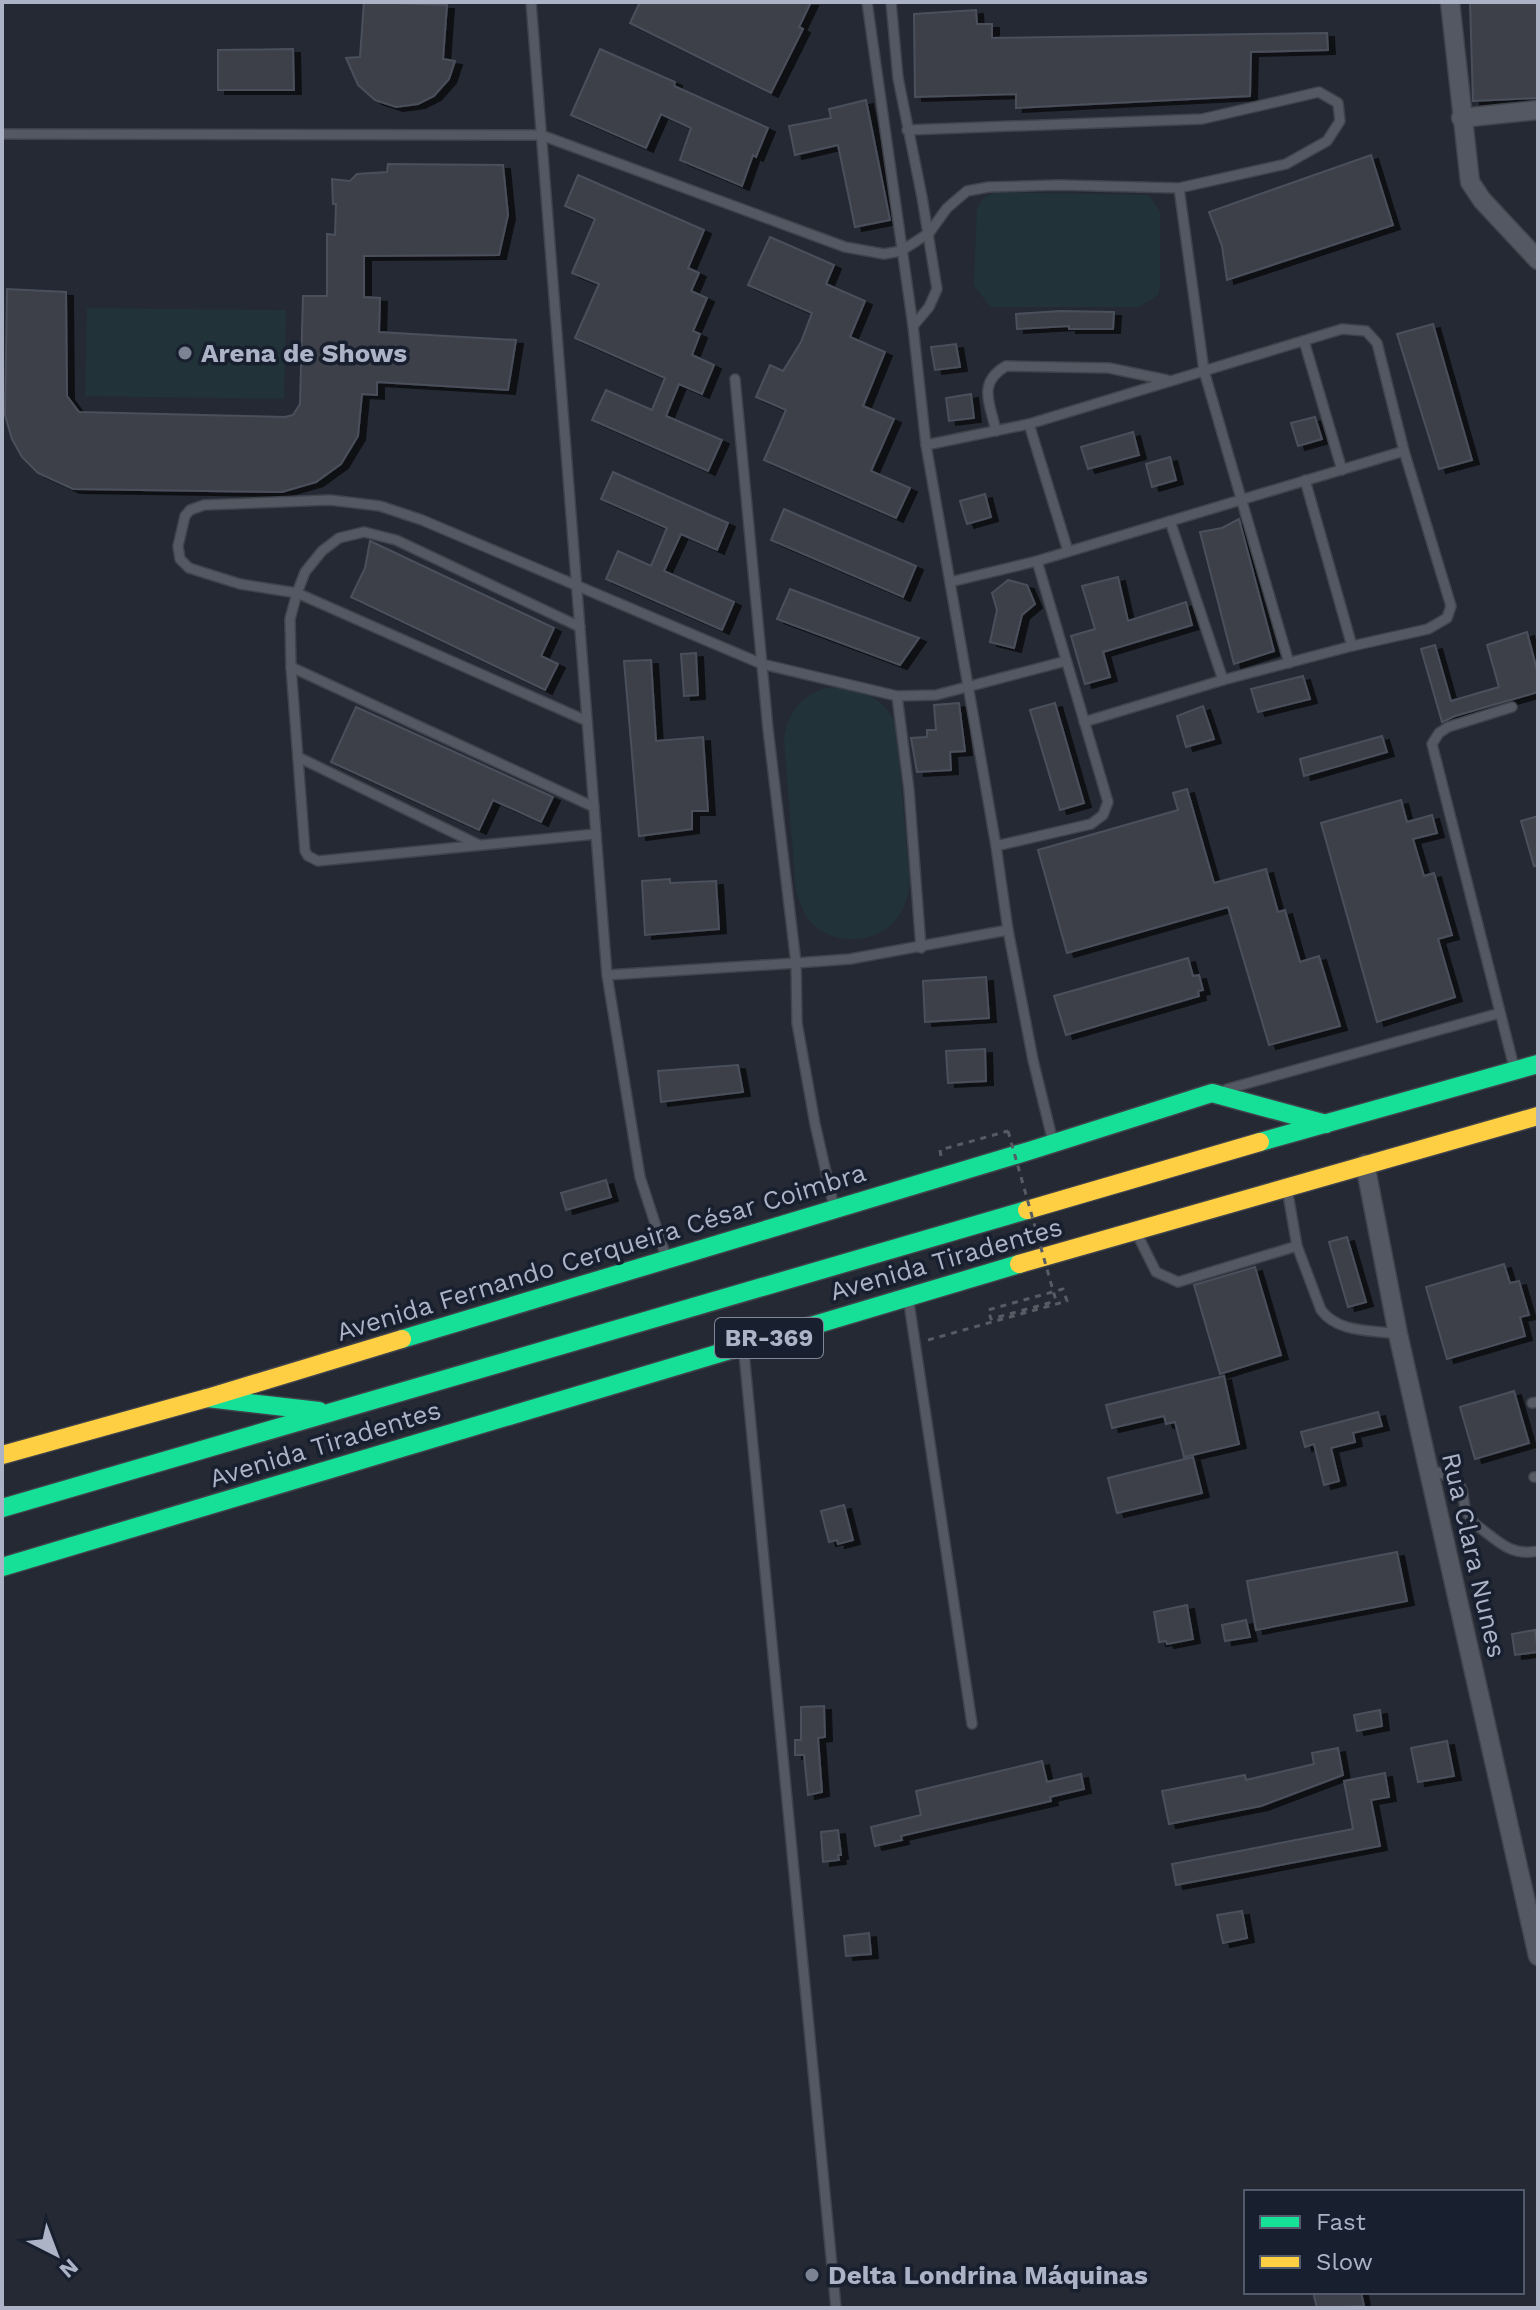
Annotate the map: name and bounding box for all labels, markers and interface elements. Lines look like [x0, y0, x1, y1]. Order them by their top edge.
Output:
place label: Arena de Shows [201, 338, 407, 368]
marker: Arena de Shows [176, 344, 194, 362]
street label: Avenida Fernando Cerqueira César Coimbra [333, 1157, 870, 1347]
street label: Avenida Tiradentes [826, 1211, 1066, 1307]
road number: BR-369 [715, 1318, 823, 1358]
street label: Avenida Tiradentes [206, 1395, 444, 1493]
street label: Rua Clara Nunes [1436, 1450, 1512, 1660]
legend [1244, 2190, 1524, 2294]
text: Fast [1316, 2208, 1366, 2236]
north arrow [16, 2214, 96, 2294]
text: Slow [1316, 2248, 1373, 2276]
text: N [55, 2254, 83, 2283]
place label: Delta Londrina Máquinas [828, 2260, 1148, 2290]
marker: Delta Londrina Máquinas [803, 2266, 821, 2284]

